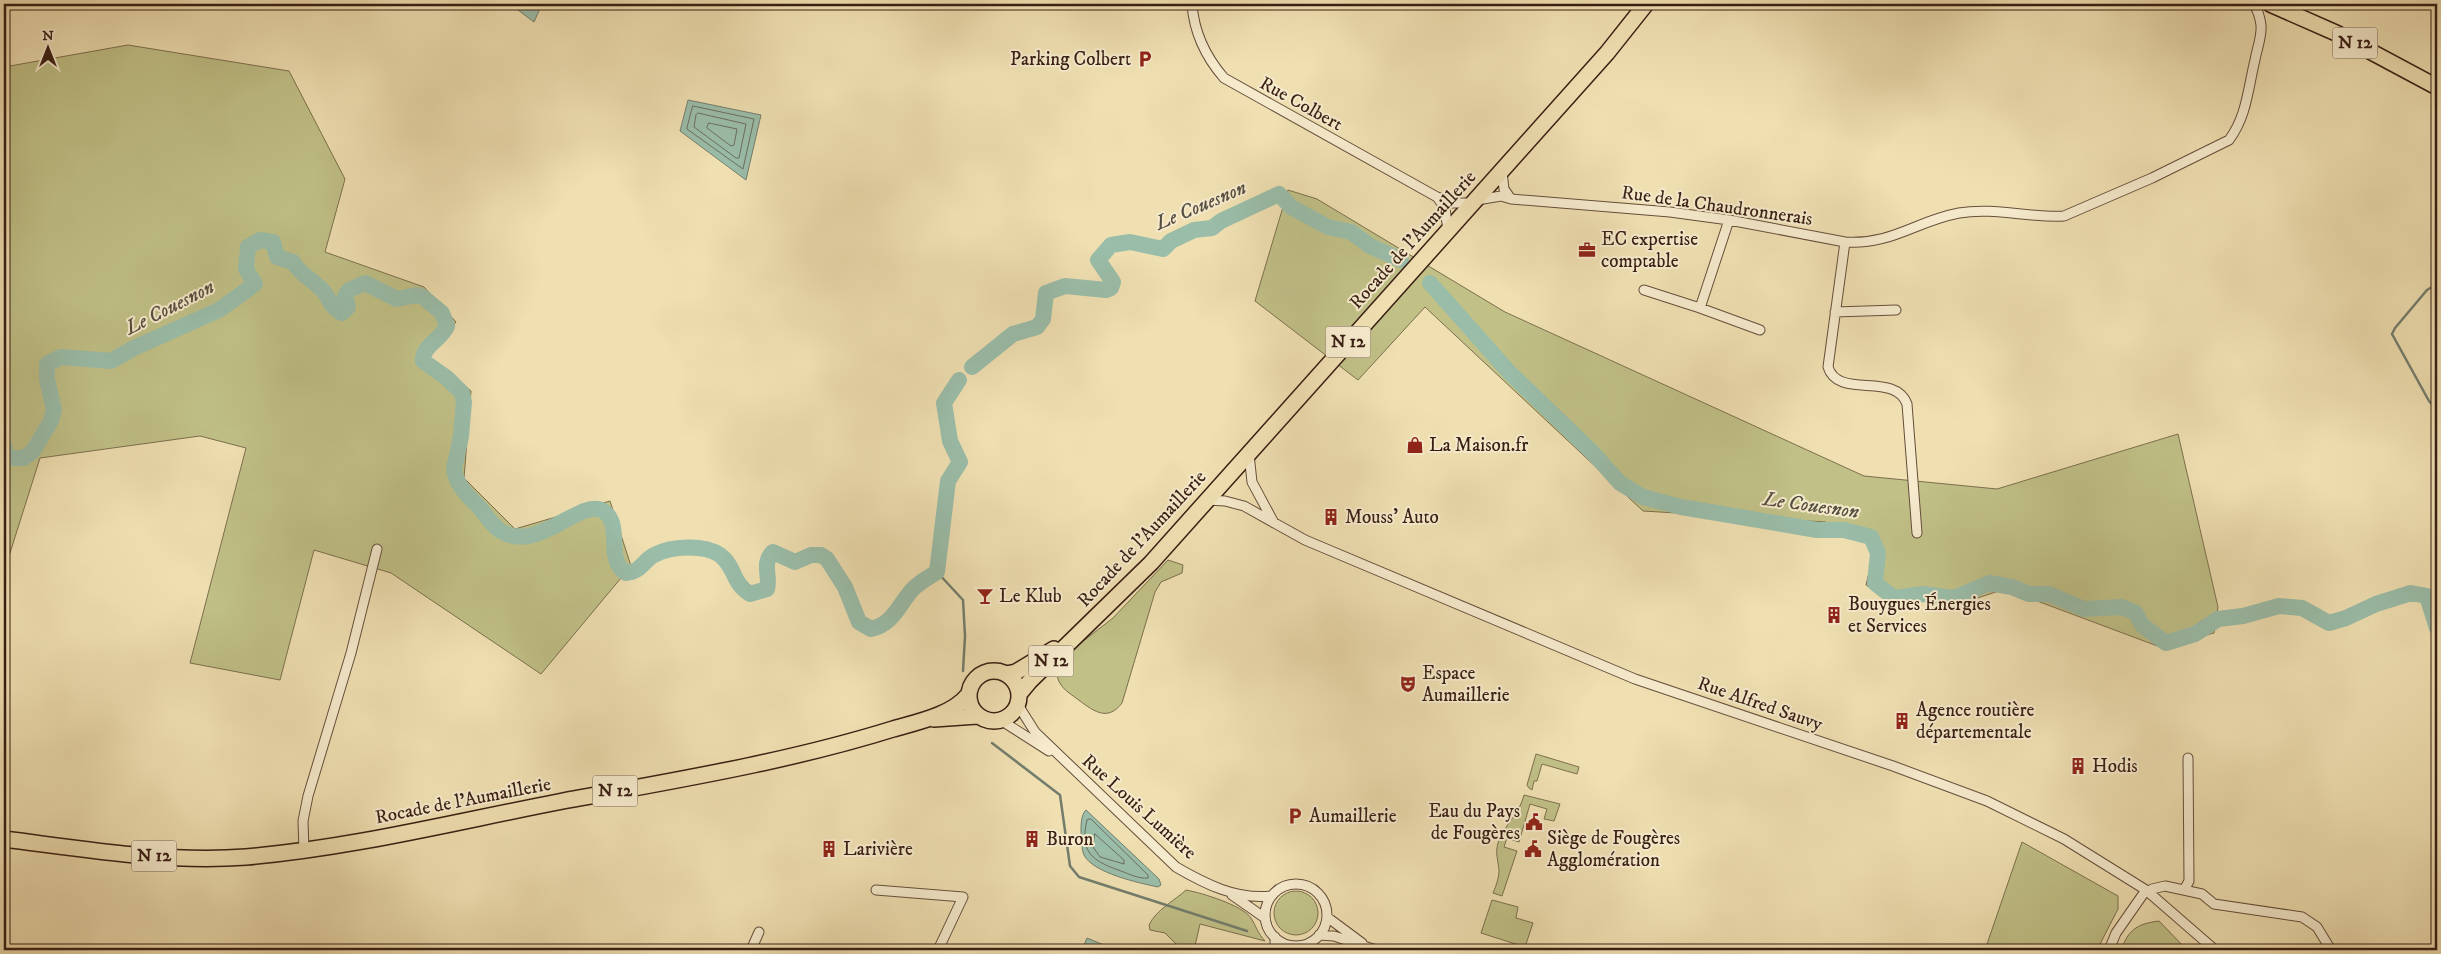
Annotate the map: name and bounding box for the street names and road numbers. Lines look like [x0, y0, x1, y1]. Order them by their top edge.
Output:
road number: N 12 [2332, 28, 2378, 58]
street label: Rue Colbert [1256, 72, 1346, 136]
street label: Rocade de l'Aumaillerie [1345, 166, 1481, 314]
street label: Rue de la Chaudronnerais [1620, 181, 1814, 231]
road number: N 12 [1326, 327, 1370, 358]
street label: Rocade de l'Aumaillerie [1073, 466, 1211, 612]
road number: N 12 [1028, 646, 1074, 676]
street label: Rue Alfred Sauvy [1694, 672, 1826, 736]
street label: Rue Louis Lumière [1077, 750, 1201, 864]
street label: Rocade de l'Aumaillerie [373, 773, 553, 829]
road number: N 12 [592, 776, 638, 806]
road number: N 12 [132, 840, 176, 871]

